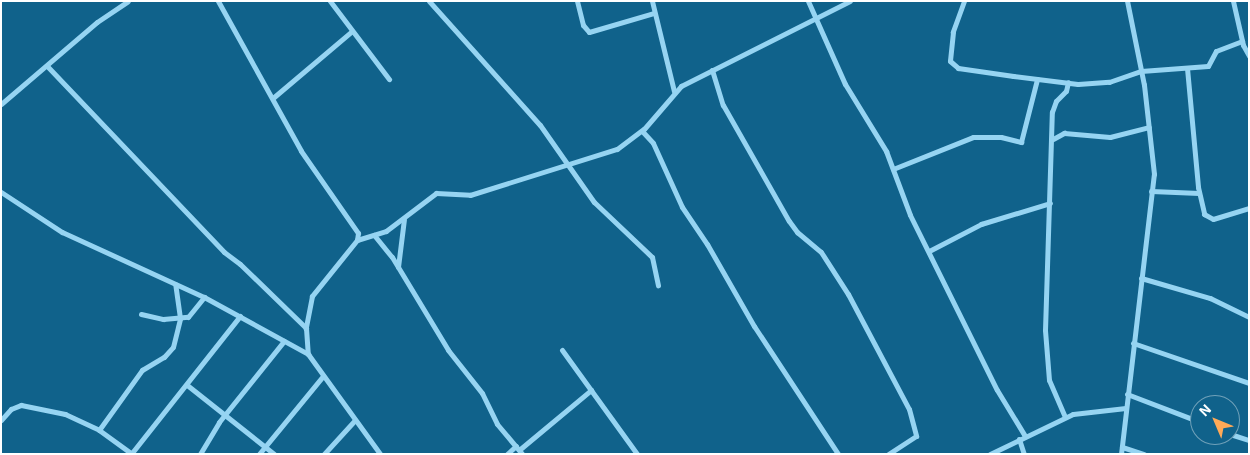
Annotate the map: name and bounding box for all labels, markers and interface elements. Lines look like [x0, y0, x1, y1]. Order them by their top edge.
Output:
north arrow [1190, 395, 1240, 445]
text: N [1195, 400, 1214, 419]

